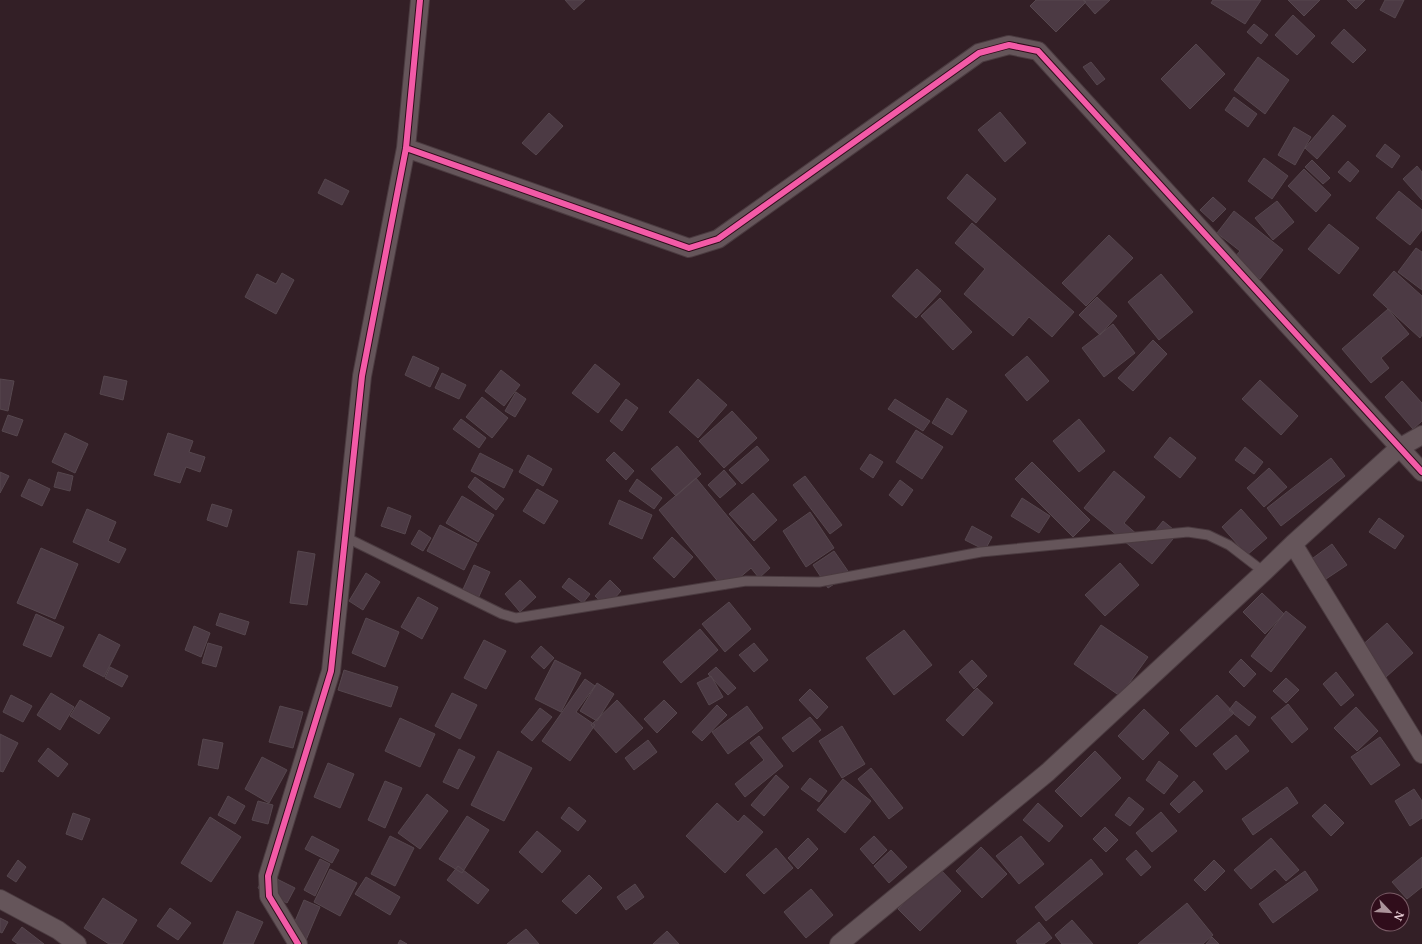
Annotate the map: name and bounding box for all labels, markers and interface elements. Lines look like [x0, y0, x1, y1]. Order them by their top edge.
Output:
north arrow [1370, 892, 1410, 932]
text: N [1391, 909, 1408, 924]

